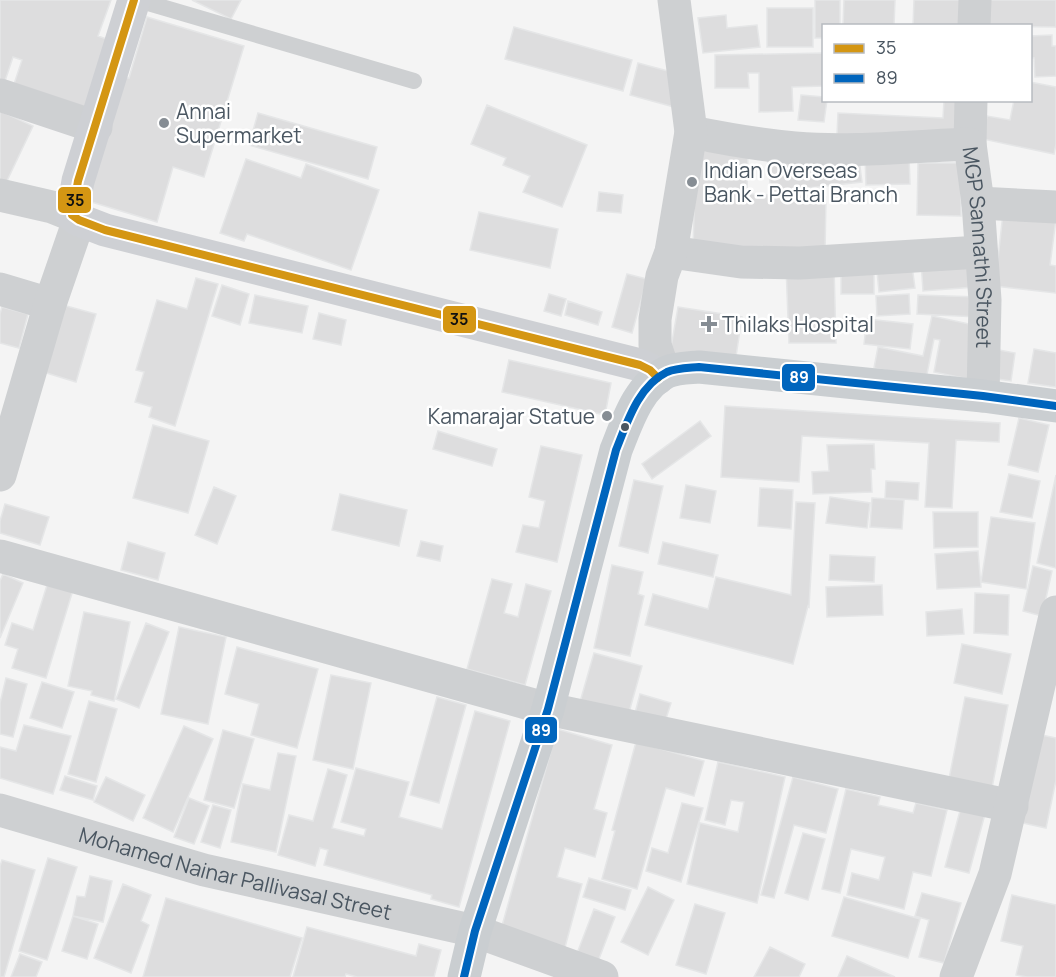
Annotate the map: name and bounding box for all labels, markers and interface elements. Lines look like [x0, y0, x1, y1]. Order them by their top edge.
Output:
legend [822, 24, 1032, 102]
text: 35 [876, 35, 896, 59]
text: 89 [876, 65, 898, 89]
place label: Annai Supermarket [176, 97, 302, 149]
marker: Annai Supermarket [157, 116, 171, 130]
street label: MGP Sannathi Street [957, 145, 999, 349]
place label: Indian Overseas Bank - Pettai Branch [704, 156, 898, 208]
marker: Indian Overseas Bank - Pettai Branch [685, 175, 699, 189]
line badge: 35 [57, 186, 92, 214]
text: 35 [66, 189, 84, 211]
line badge: 35 [442, 305, 477, 334]
text: 35 [450, 308, 468, 330]
place label: Thilaks Hospital [722, 310, 874, 338]
marker: Thilaks Hospital [700, 315, 718, 333]
line badge: 89 [781, 363, 816, 392]
text: 89 [789, 366, 809, 388]
place label: Kamarajar Statue [428, 402, 595, 430]
marker: Kamarajar Statue [600, 409, 614, 423]
unlabelled marker [619, 421, 631, 433]
line badge: 89 [524, 716, 558, 744]
text: 89 [531, 719, 551, 741]
street label: Mohamed Nainar Pallivasal Street [76, 820, 395, 926]

